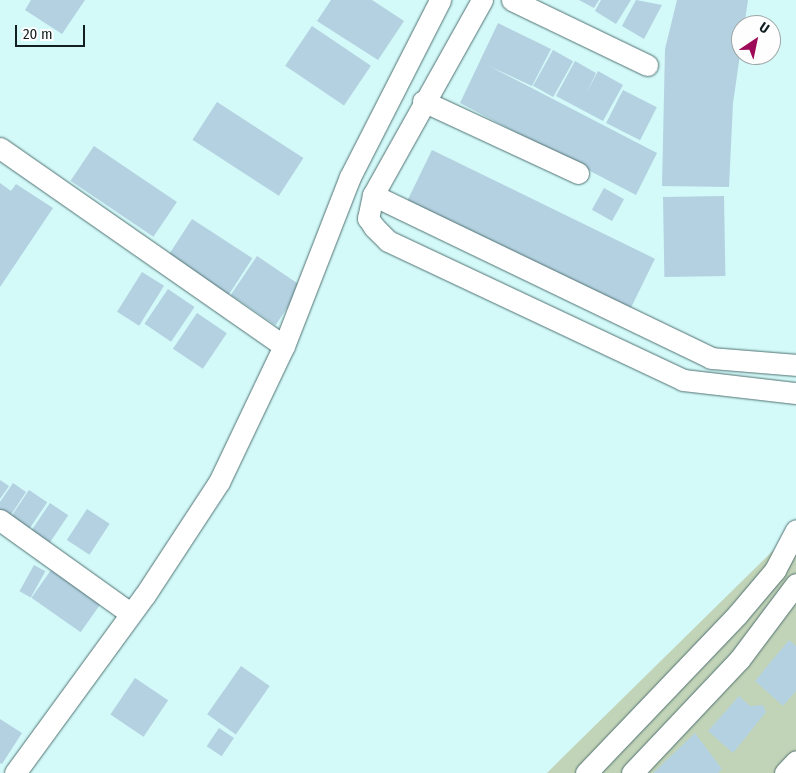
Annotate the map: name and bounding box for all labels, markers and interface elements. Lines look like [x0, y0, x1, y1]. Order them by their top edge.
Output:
scale bar [18, 15, 88, 47]
north arrow [731, 15, 781, 65]
text: U [756, 19, 772, 37]
text: 20 m [23, 25, 53, 43]

